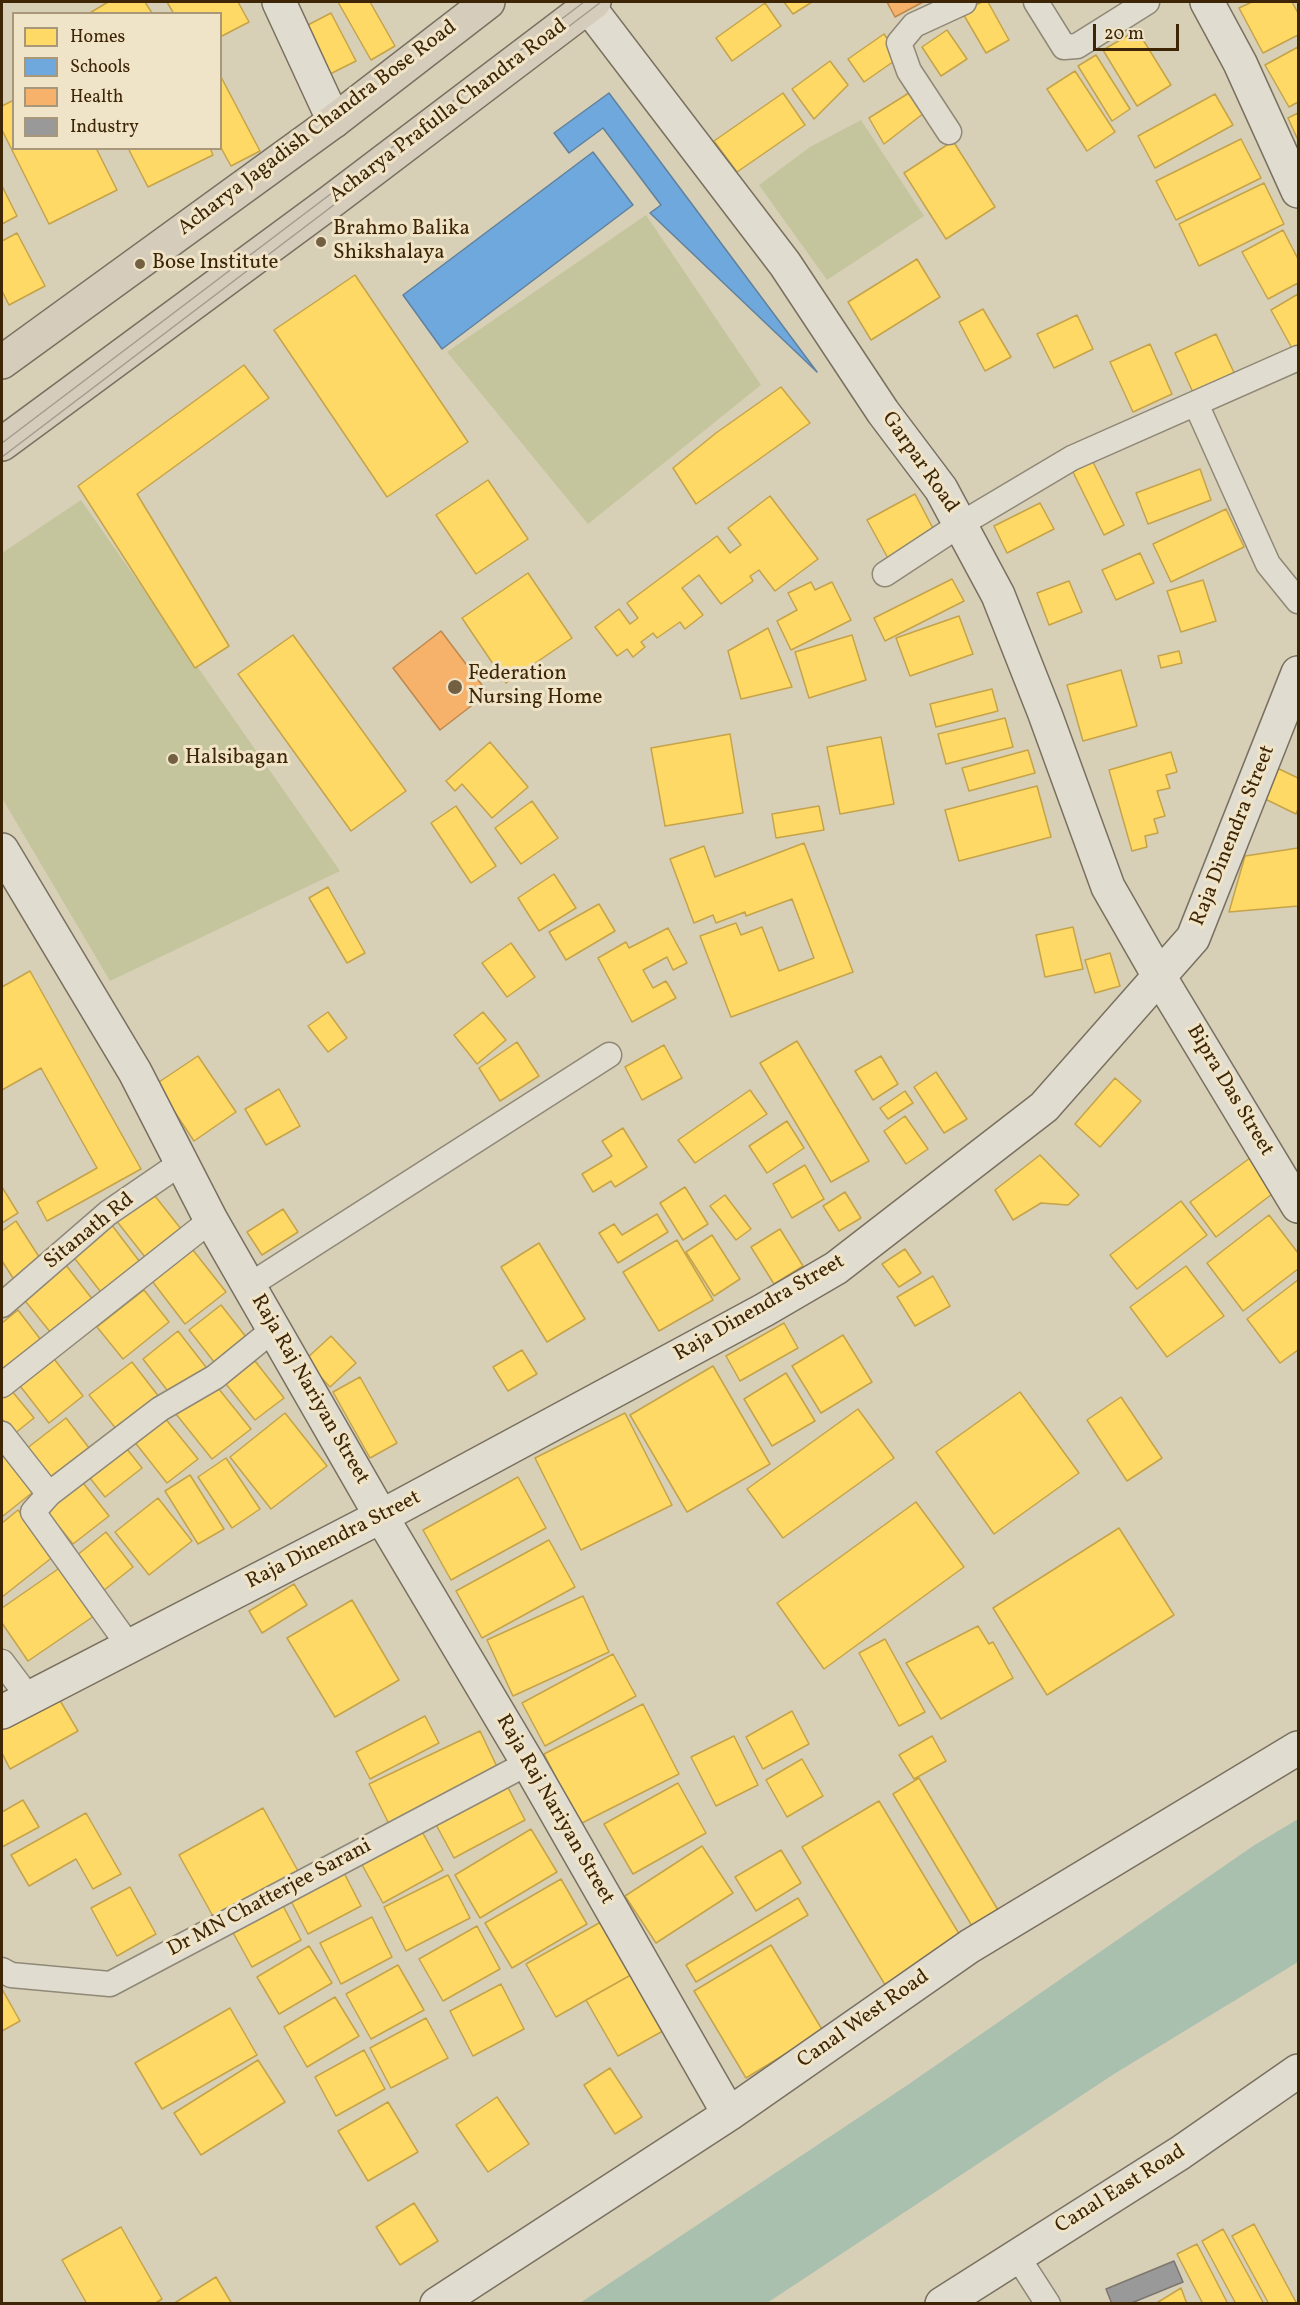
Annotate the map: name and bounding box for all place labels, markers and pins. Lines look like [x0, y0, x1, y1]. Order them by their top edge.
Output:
place label: Brahmo Balika Shikshalaya [333, 217, 470, 267]
marker: Brahmo Balika Shikshalaya [314, 235, 328, 249]
place label: Bose Institute [152, 251, 278, 277]
marker: Bose Institute [133, 257, 147, 271]
place label: Federation Nursing Home [468, 662, 603, 712]
marker: Federation Nursing Home [446, 678, 464, 696]
place label: Halsibagan [185, 746, 289, 772]
marker: Halsibagan [166, 752, 180, 766]

